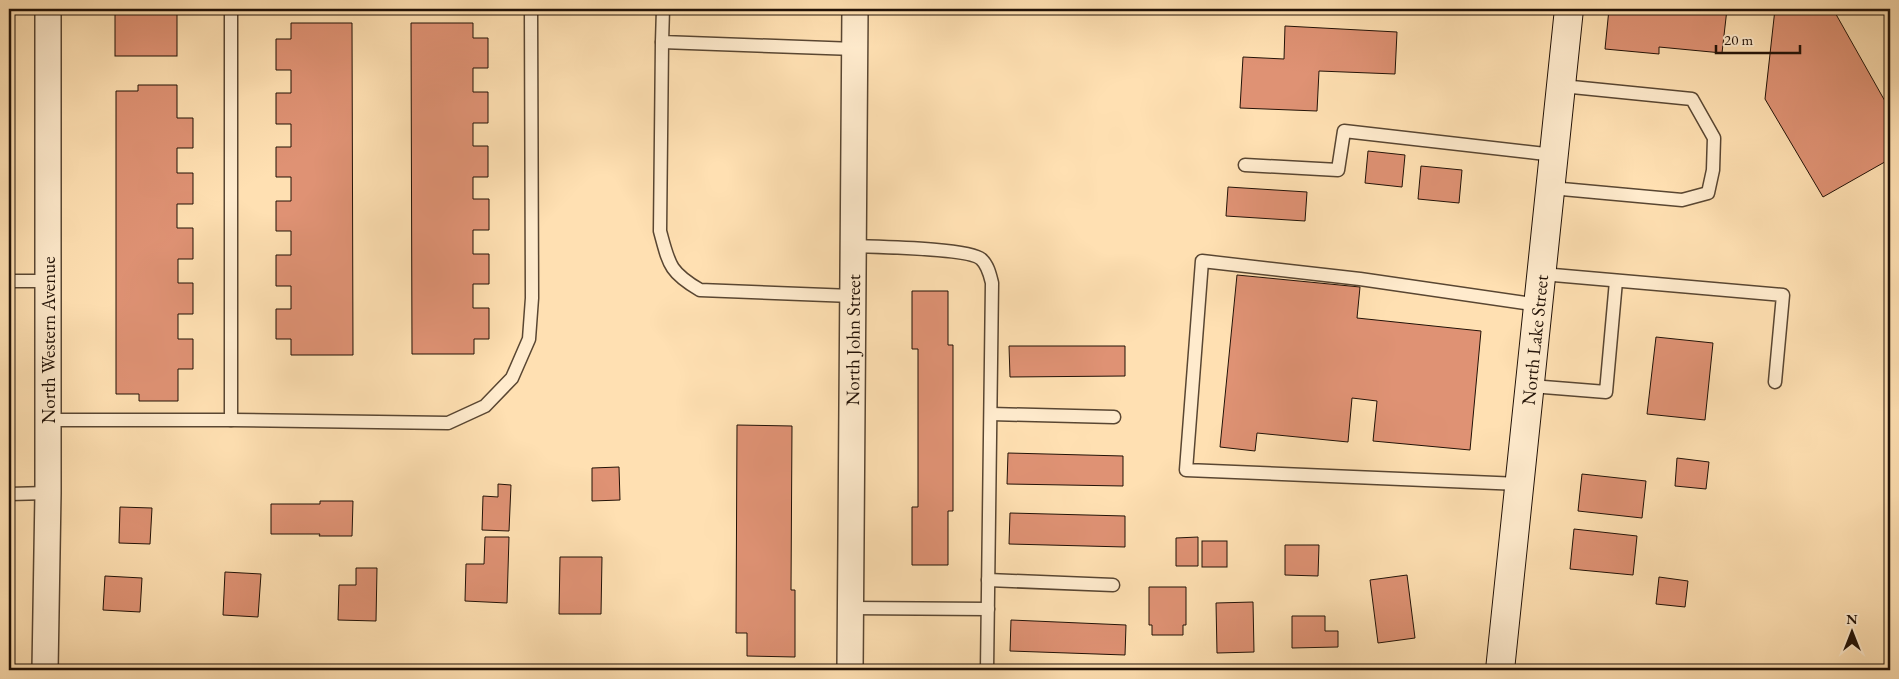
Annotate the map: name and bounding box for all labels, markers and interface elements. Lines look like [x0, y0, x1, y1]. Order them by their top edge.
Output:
scale bar [1716, 22, 1800, 54]
text: 20 m [1724, 30, 1753, 49]
street label: North Western Avenue [36, 256, 61, 424]
street label: North Lake Street [1515, 273, 1554, 406]
street label: North John Street [839, 274, 865, 406]
north arrow [1826, 606, 1876, 656]
text: N [1846, 610, 1858, 628]

